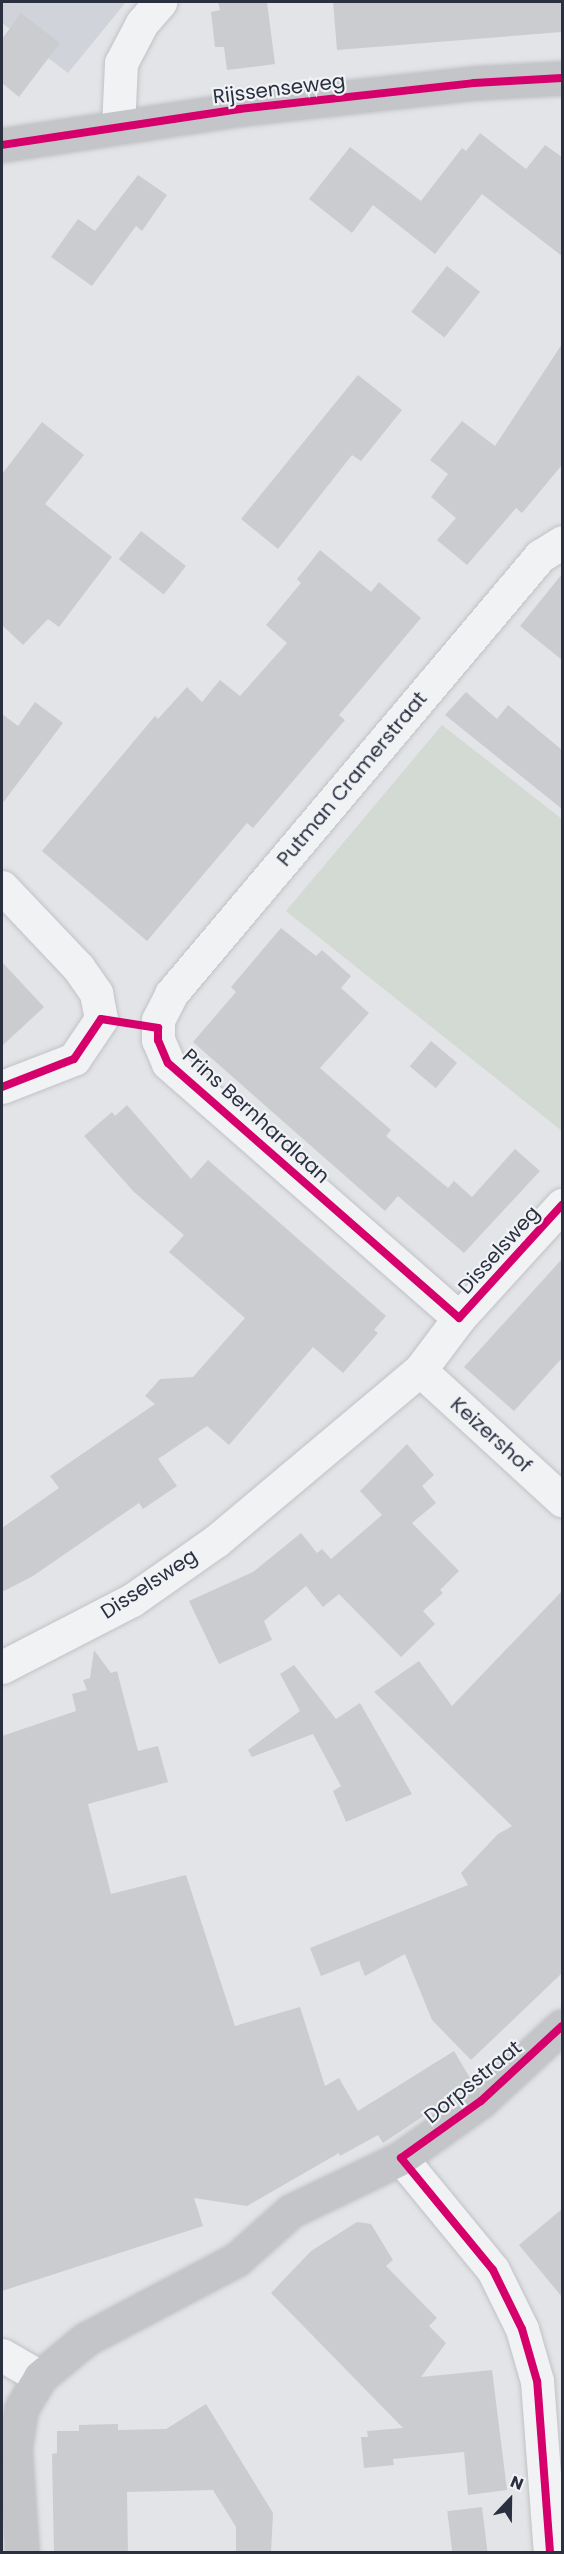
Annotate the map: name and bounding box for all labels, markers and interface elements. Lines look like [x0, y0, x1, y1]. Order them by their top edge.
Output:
street label: Rijssenseweg [211, 69, 347, 109]
street label: Putman Cramerstraat [272, 687, 432, 871]
street label: Prins Bernhardlaan [178, 1044, 334, 1188]
street label: Disselsweg [453, 1201, 545, 1299]
street label: Keizershof [445, 1392, 537, 1478]
street label: Disselsweg [96, 1544, 202, 1624]
street label: Dorpsstraat [420, 2036, 526, 2128]
north arrow [480, 2470, 540, 2530]
text: N [507, 2470, 527, 2496]

